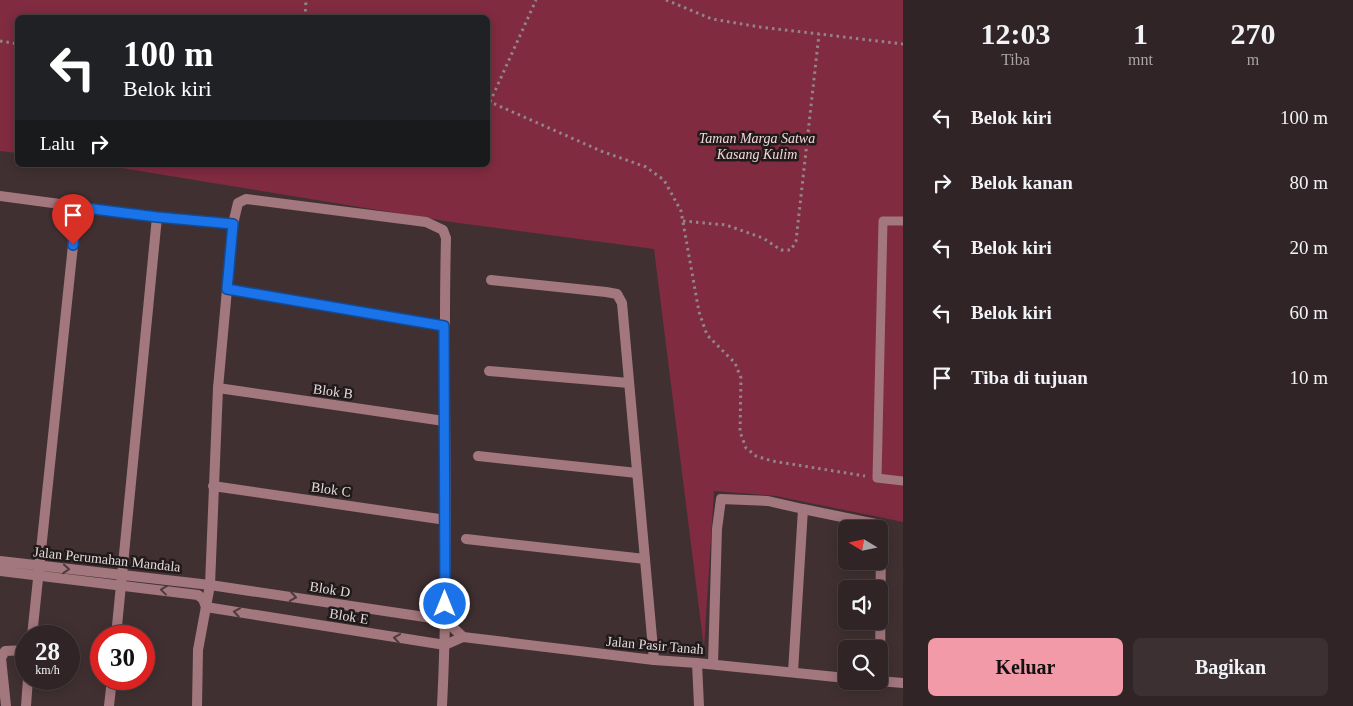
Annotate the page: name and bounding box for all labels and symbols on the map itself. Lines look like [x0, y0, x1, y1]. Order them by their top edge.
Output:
park label: Taman Marga Satwa Kasang Kulim [699, 131, 815, 162]
pin [52, 194, 94, 245]
street label: Blok B [312, 381, 354, 402]
street label: Blok C [310, 479, 352, 500]
north arrow [838, 520, 888, 570]
street label: Jalan Perumahan Mandala [33, 544, 182, 575]
one-way arrow [62, 563, 70, 574]
position arrow [418, 577, 470, 629]
street label: Blok D [309, 579, 351, 600]
one-way arrow [160, 585, 168, 596]
one-way arrow [289, 592, 298, 602]
street label: Blok E [328, 606, 369, 627]
one-way arrow [232, 607, 241, 617]
speed limit sign: 30 [90, 625, 155, 690]
one-way arrow [393, 633, 401, 643]
street label: Jalan Pasir Tanah [606, 634, 704, 657]

